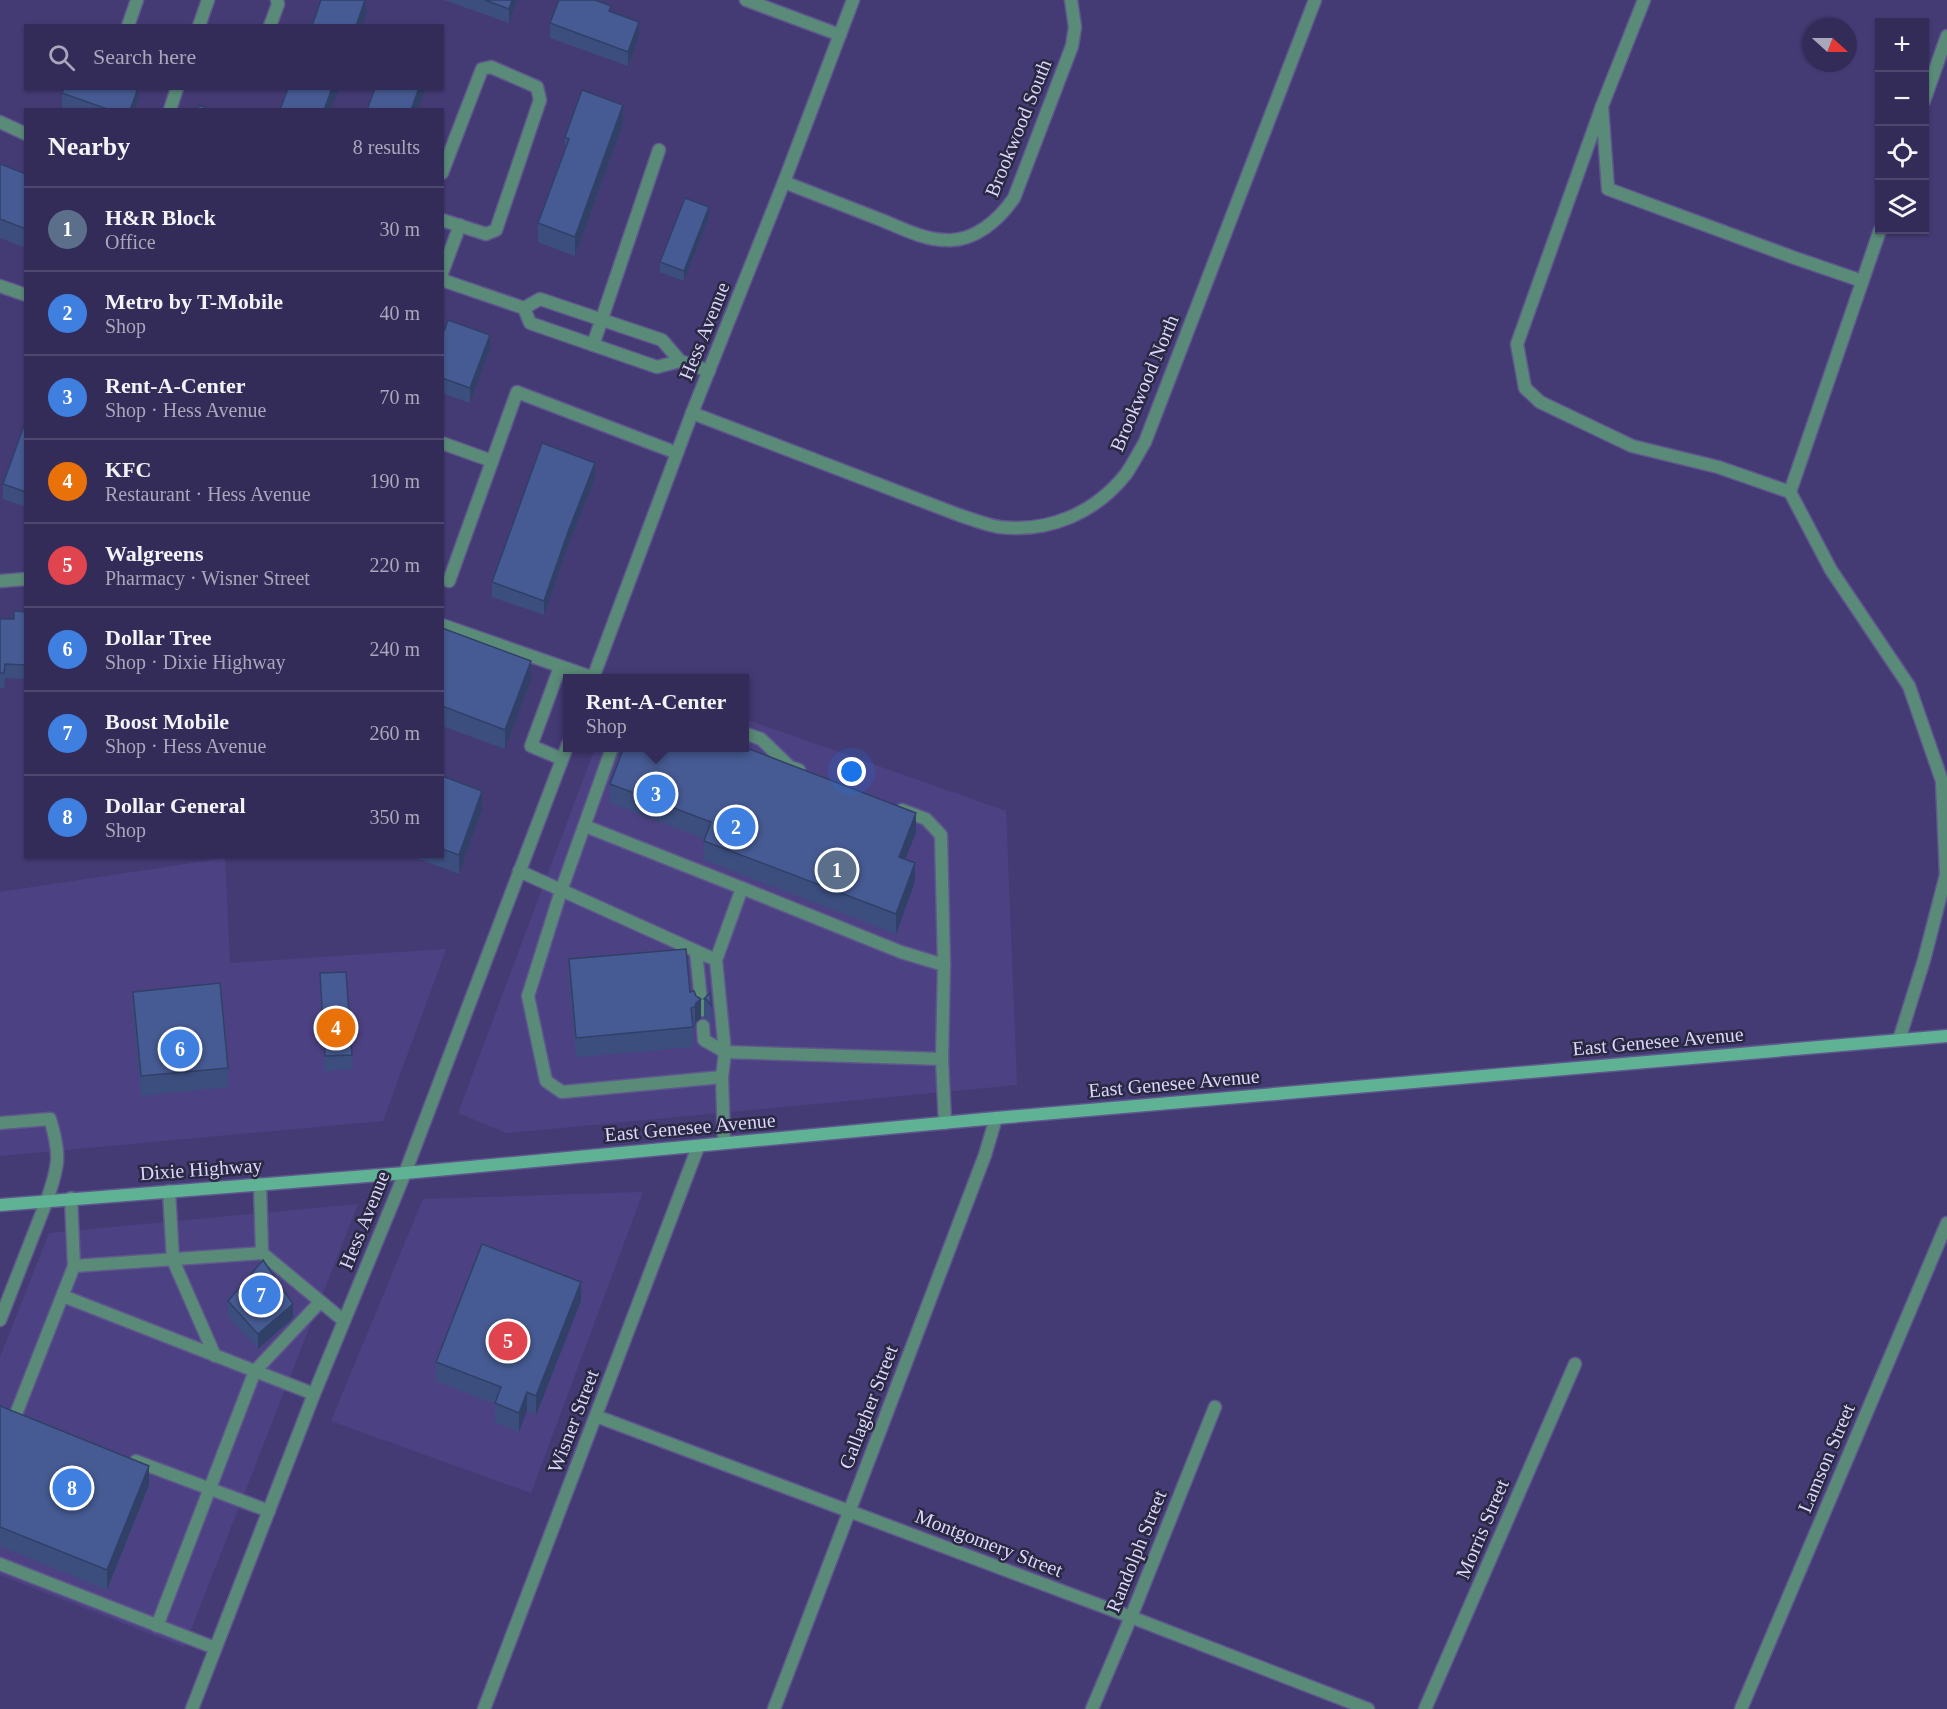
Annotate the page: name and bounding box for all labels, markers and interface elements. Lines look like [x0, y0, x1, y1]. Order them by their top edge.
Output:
north arrow [1803, 18, 1857, 72]
map controls [1875, 18, 1929, 234]
button: + [1875, 18, 1929, 72]
search box [24, 24, 444, 90]
icon: search [45, 41, 78, 74]
text: Search here [93, 44, 196, 69]
street label: Brookwood South [980, 56, 1056, 200]
button: − [1875, 72, 1929, 126]
button: locate [1875, 126, 1929, 180]
text: Nearby [48, 132, 130, 161]
text: 8 results [353, 136, 420, 158]
button: layers [1875, 180, 1929, 234]
text: H&R Block [105, 205, 216, 230]
text: 1 [63, 218, 73, 240]
text: 30 m [379, 218, 420, 240]
text: Office [105, 231, 156, 253]
street label: Hess Avenue [674, 279, 734, 383]
text: Metro by T-Mobile [105, 289, 283, 314]
text: 2 [63, 302, 73, 324]
text: 40 m [379, 302, 420, 324]
street label: Brookwood North [1105, 311, 1183, 455]
text: Shop [105, 315, 146, 337]
text: Rent-A-Center [105, 373, 246, 398]
text: 3 [63, 386, 73, 408]
text: 70 m [379, 386, 420, 408]
text: Shop · Hess Avenue [105, 399, 266, 421]
text: KFC [105, 457, 151, 482]
text: 4 [63, 470, 73, 492]
text: 190 m [369, 470, 420, 492]
text: Restaurant · Hess Avenue [105, 483, 311, 505]
text: Walgreens [105, 541, 204, 566]
text: 5 [63, 554, 73, 576]
text: 220 m [369, 554, 420, 576]
text: Pharmacy · Wisner Street [105, 567, 310, 589]
text: Dollar Tree [105, 625, 212, 650]
text: 6 [63, 638, 73, 660]
text: 240 m [369, 638, 420, 660]
text: Shop · Dixie Highway [105, 651, 286, 673]
popup [563, 674, 749, 752]
text: Rent-A-Center [586, 689, 726, 714]
text: Boost Mobile [105, 709, 229, 734]
text: Shop [586, 715, 627, 737]
text: 7 [63, 722, 73, 744]
text: 260 m [369, 722, 420, 744]
text: Shop · Hess Avenue [105, 735, 266, 757]
your location [837, 757, 866, 786]
pin: 3 [636, 772, 676, 816]
text: Dollar General [105, 793, 246, 818]
pin: 2 [716, 804, 756, 850]
text: 8 [63, 806, 73, 828]
text: 350 m [369, 806, 420, 828]
text: Shop [105, 819, 146, 841]
pin: 1 [818, 848, 856, 892]
pin: 4 [316, 1006, 356, 1050]
street label: East Genesee Avenue [1571, 1023, 1745, 1059]
pin: 6 [160, 1026, 200, 1072]
street label: East Genesee Avenue [1087, 1065, 1261, 1101]
street label: East Genesee Avenue [603, 1109, 777, 1145]
street label: Dixie Highway [139, 1154, 263, 1185]
street label: Hess Avenue [334, 1168, 394, 1272]
pin: 7 [242, 1272, 280, 1318]
pin: 5 [488, 1318, 528, 1364]
street label: Gallagher Street [834, 1342, 903, 1472]
street label: Wisner Street [543, 1366, 603, 1476]
street label: Lamson Street [1793, 1400, 1859, 1516]
pin: 8 [52, 1466, 92, 1510]
street label: Morris Street [1451, 1475, 1513, 1582]
street label: Randolph Street [1102, 1486, 1172, 1616]
street label: Montgomery Street [912, 1505, 1066, 1582]

